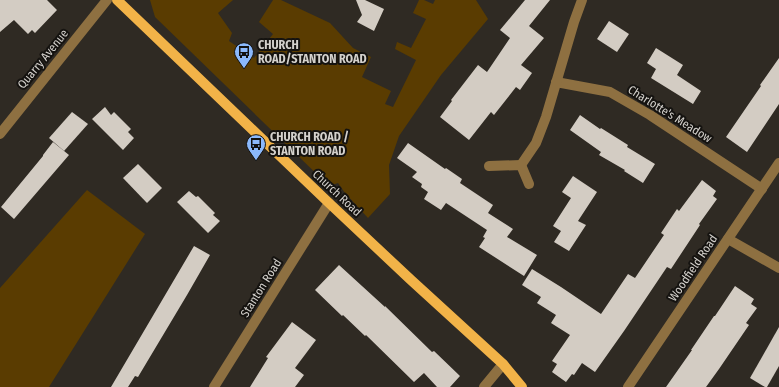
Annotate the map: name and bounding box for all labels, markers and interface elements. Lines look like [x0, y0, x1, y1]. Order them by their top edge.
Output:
street label: Quarry Avenue [15, 26, 71, 92]
place label: CHURCH ROAD/STANTON ROAD [258, 38, 367, 66]
bus stop icon: CHURCH ROAD/STANTON ROAD [233, 41, 255, 69]
street label: Charlotte's Meadow [625, 83, 715, 146]
place label: CHURCH ROAD / STANTON ROAD [270, 130, 349, 158]
bus stop icon: CHURCH ROAD / STANTON ROAD [245, 133, 267, 161]
street label: Church Road [310, 167, 364, 219]
street label: Woodfield Road [666, 232, 720, 304]
street label: Stanton Road [238, 256, 284, 320]

